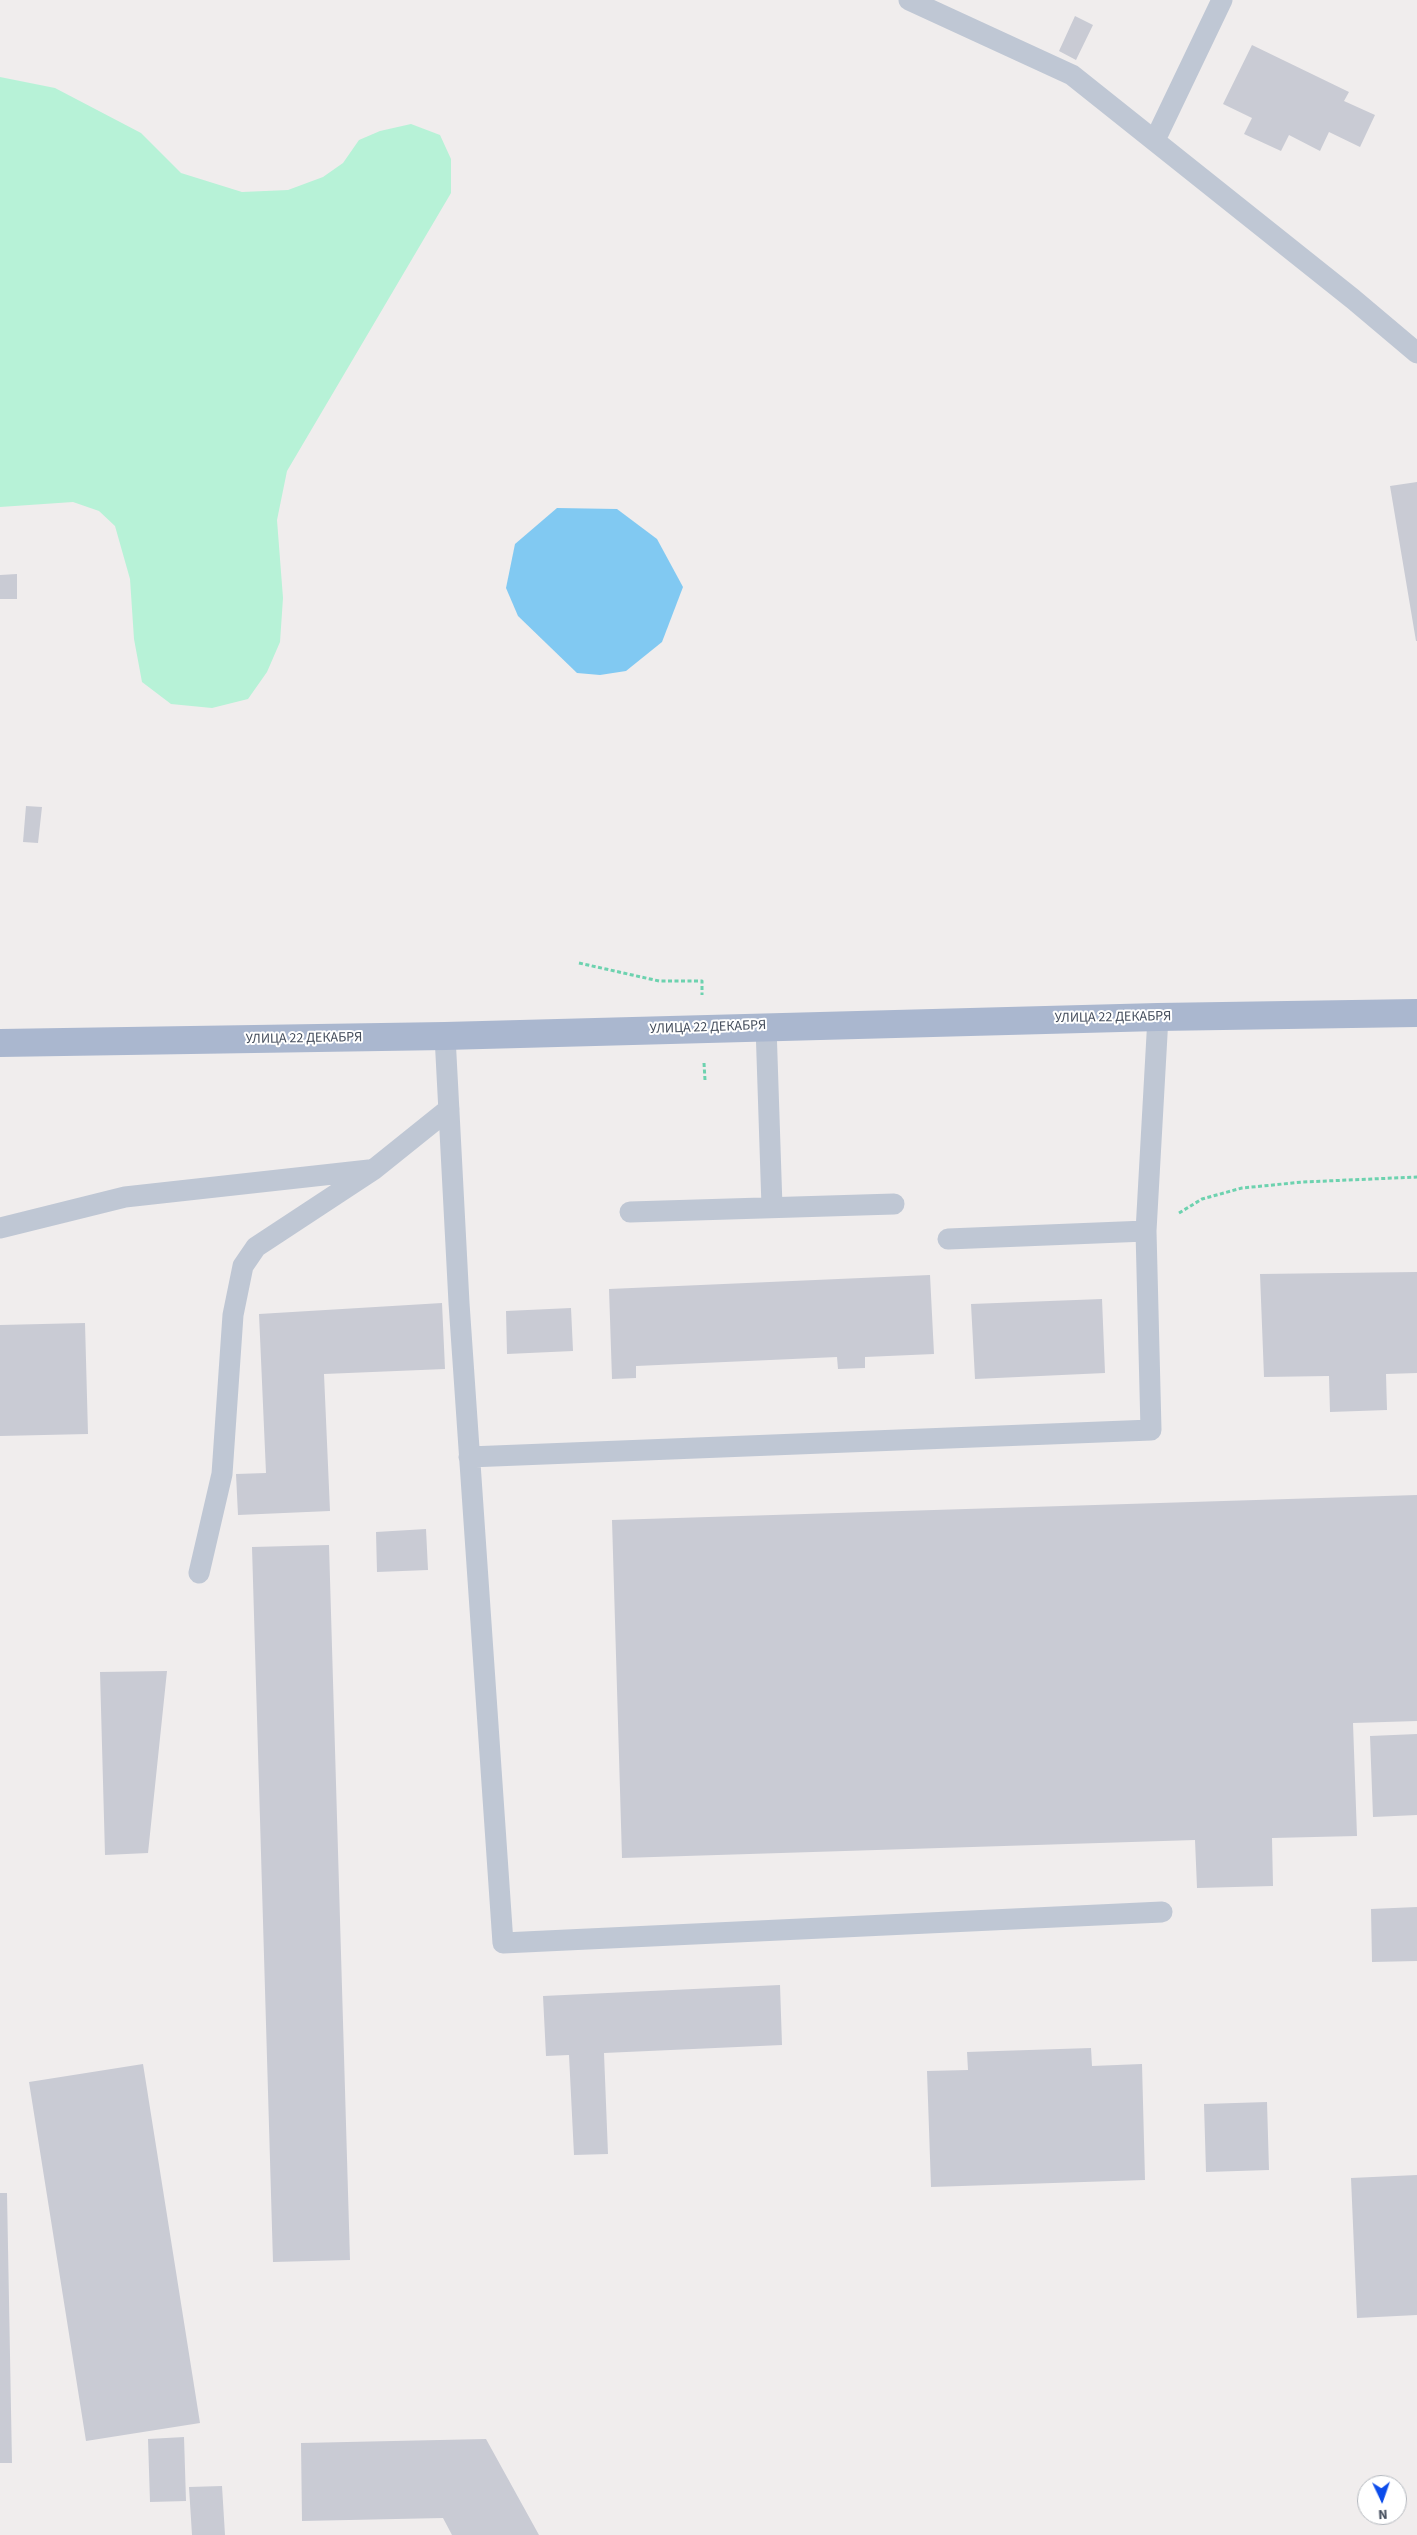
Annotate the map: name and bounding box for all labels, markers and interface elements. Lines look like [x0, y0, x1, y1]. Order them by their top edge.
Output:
street label: УЛИЦА 22 ДЕКАБРЯ [1055, 1009, 1171, 1027]
street label: УЛИЦА 22 ДЕКАБРЯ [649, 1018, 767, 1038]
street label: УЛИЦА 22 ДЕКАБРЯ [246, 1030, 362, 1048]
north arrow [1357, 2475, 1407, 2525]
text: N [1378, 2504, 1388, 2524]

